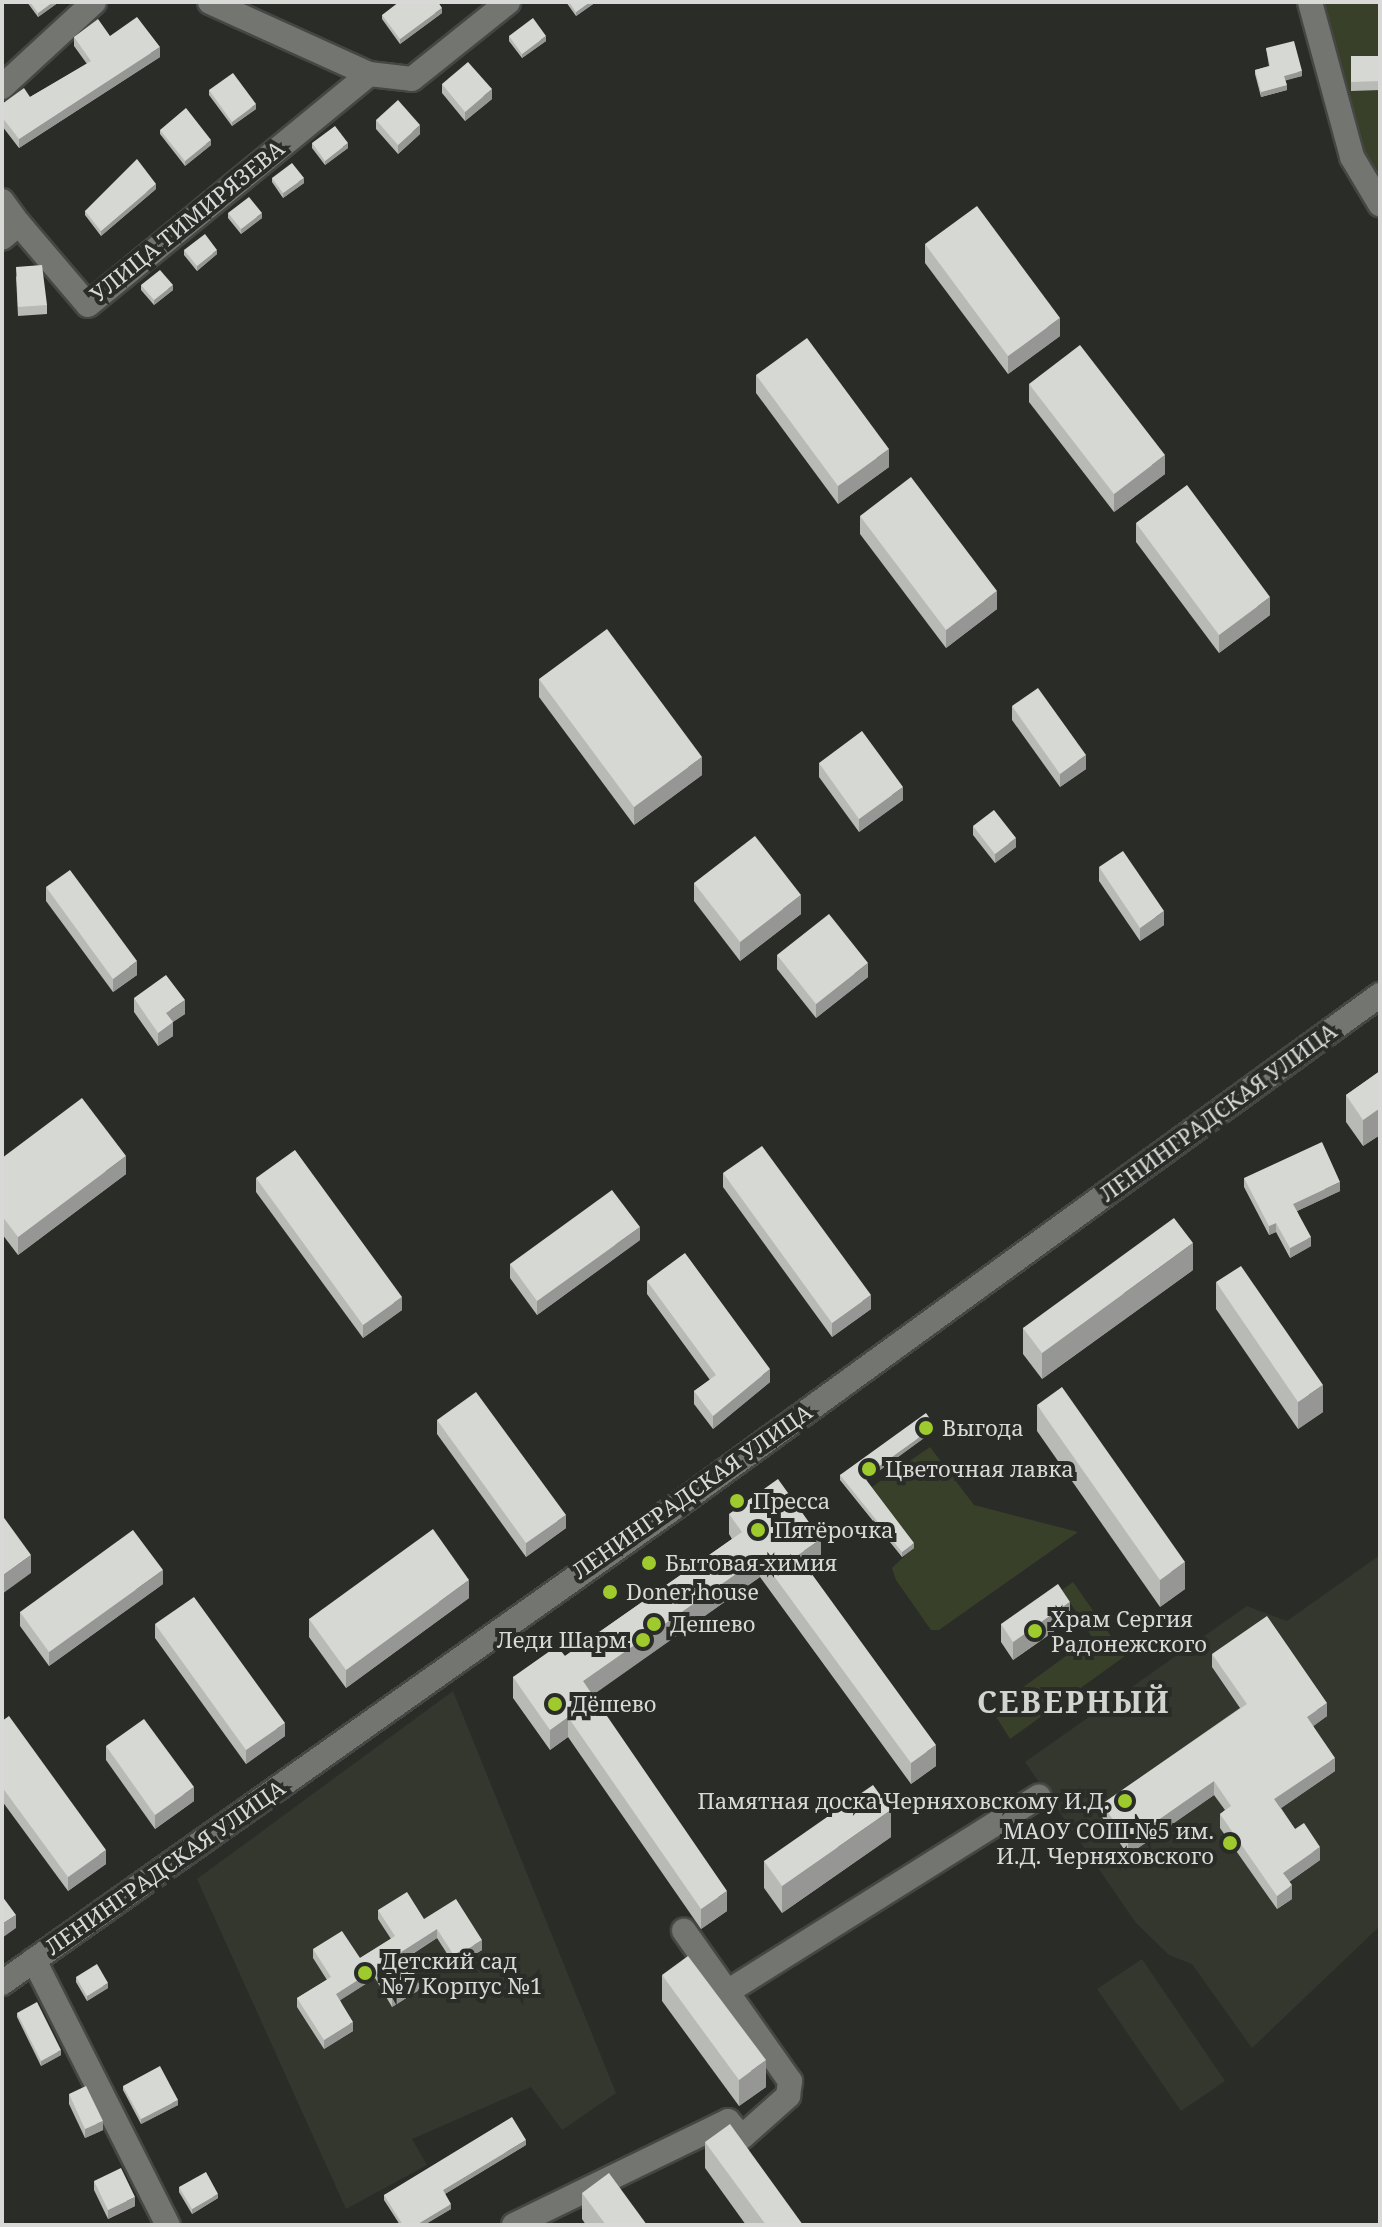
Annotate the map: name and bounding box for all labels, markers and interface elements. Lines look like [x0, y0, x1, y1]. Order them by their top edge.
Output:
street label: УЛИЦА ТИМИРЯЗЕВА [85, 135, 289, 307]
street label: ЛЕНИНГРАДСКАЯ УЛИЦА [1095, 1017, 1341, 1207]
street label: ЛЕНИНГРАДСКАЯ УЛИЦА [567, 1398, 817, 1584]
place label: Выгода [942, 1415, 1024, 1441]
marker: Выгода [917, 1419, 935, 1437]
place label: Цветочная лавка [885, 1456, 1074, 1482]
marker: Цветочная лавка [860, 1460, 878, 1478]
place label: Пресса [753, 1488, 830, 1514]
marker: Пресса [728, 1492, 746, 1510]
place label: Пятёрочка [774, 1517, 893, 1543]
marker: Пятёрочка [749, 1521, 767, 1539]
place label: Бытовая химия [665, 1550, 837, 1576]
marker: Бытовая химия [640, 1554, 658, 1572]
place label: Doner house [626, 1579, 759, 1605]
marker: Doner house [601, 1583, 619, 1601]
place label: Храм Сергия Радонежского [1051, 1605, 1207, 1656]
place label: Дешево [670, 1611, 755, 1637]
marker: Дешево [645, 1615, 663, 1633]
marker: Храм Сергия Радонежского [1026, 1622, 1044, 1640]
place label: Леди Шарм [497, 1627, 627, 1653]
marker: Леди Шарм [634, 1631, 652, 1649]
district label: СЕВЕРНЫЙ [977, 1684, 1171, 1720]
place label: Дёшево [571, 1691, 656, 1717]
marker: Дёшево [546, 1695, 564, 1713]
street label: ЛЕНИНГРАДСКАЯ УЛИЦА [40, 1774, 290, 1960]
place label: Памятная доска Черняховскому И.Д. [698, 1788, 1109, 1814]
marker: Памятная доска Черняховскому И.Д. [1116, 1792, 1134, 1810]
place label: МАОУ СОШ №5 им. И.Д. Черняховского [996, 1817, 1214, 1868]
marker: МАОУ СОШ №5 им. И.Д. Черняховского [1221, 1834, 1239, 1852]
place label: Детский сад №7 Корпус №1 [381, 1947, 542, 1998]
marker: Детский сад №7 Корпус №1 [356, 1964, 374, 1982]

